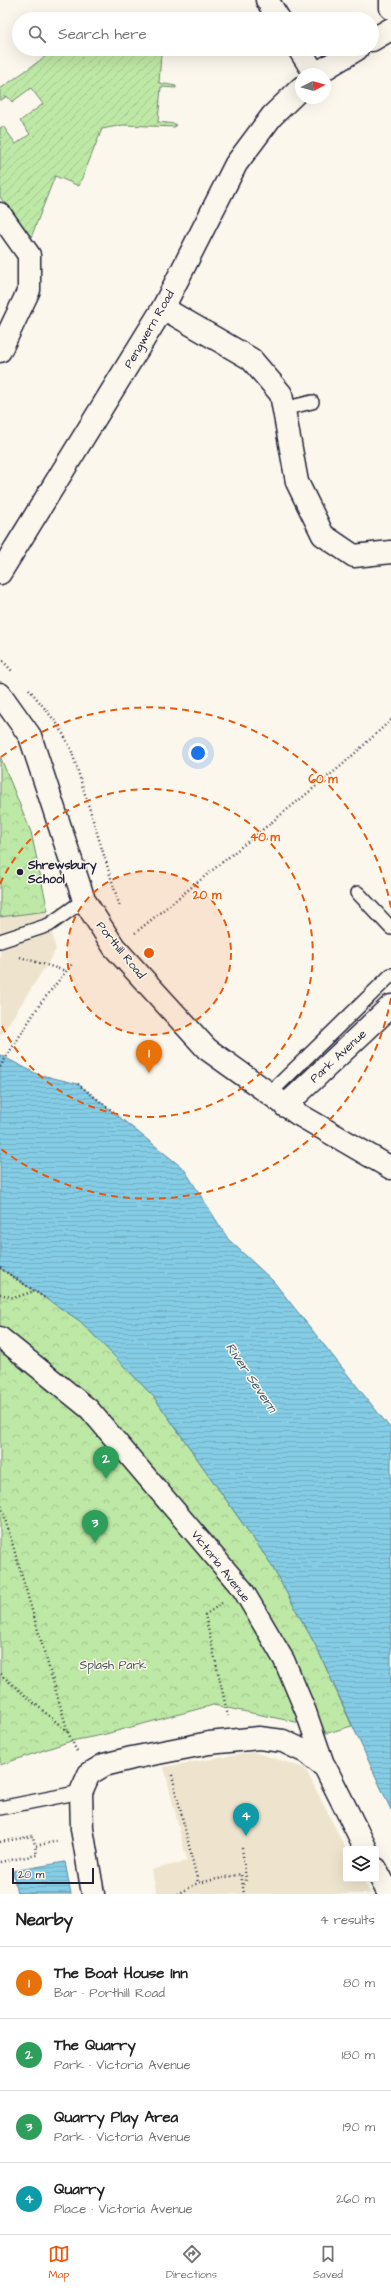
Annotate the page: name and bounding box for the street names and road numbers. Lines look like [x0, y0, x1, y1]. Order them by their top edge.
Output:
street label: Pengwern Road [120, 287, 180, 372]
street label: Porthill Road [92, 918, 149, 983]
street label: Park Avenue [306, 1025, 371, 1087]
street label: Victoria Avenue [187, 1527, 254, 1606]

